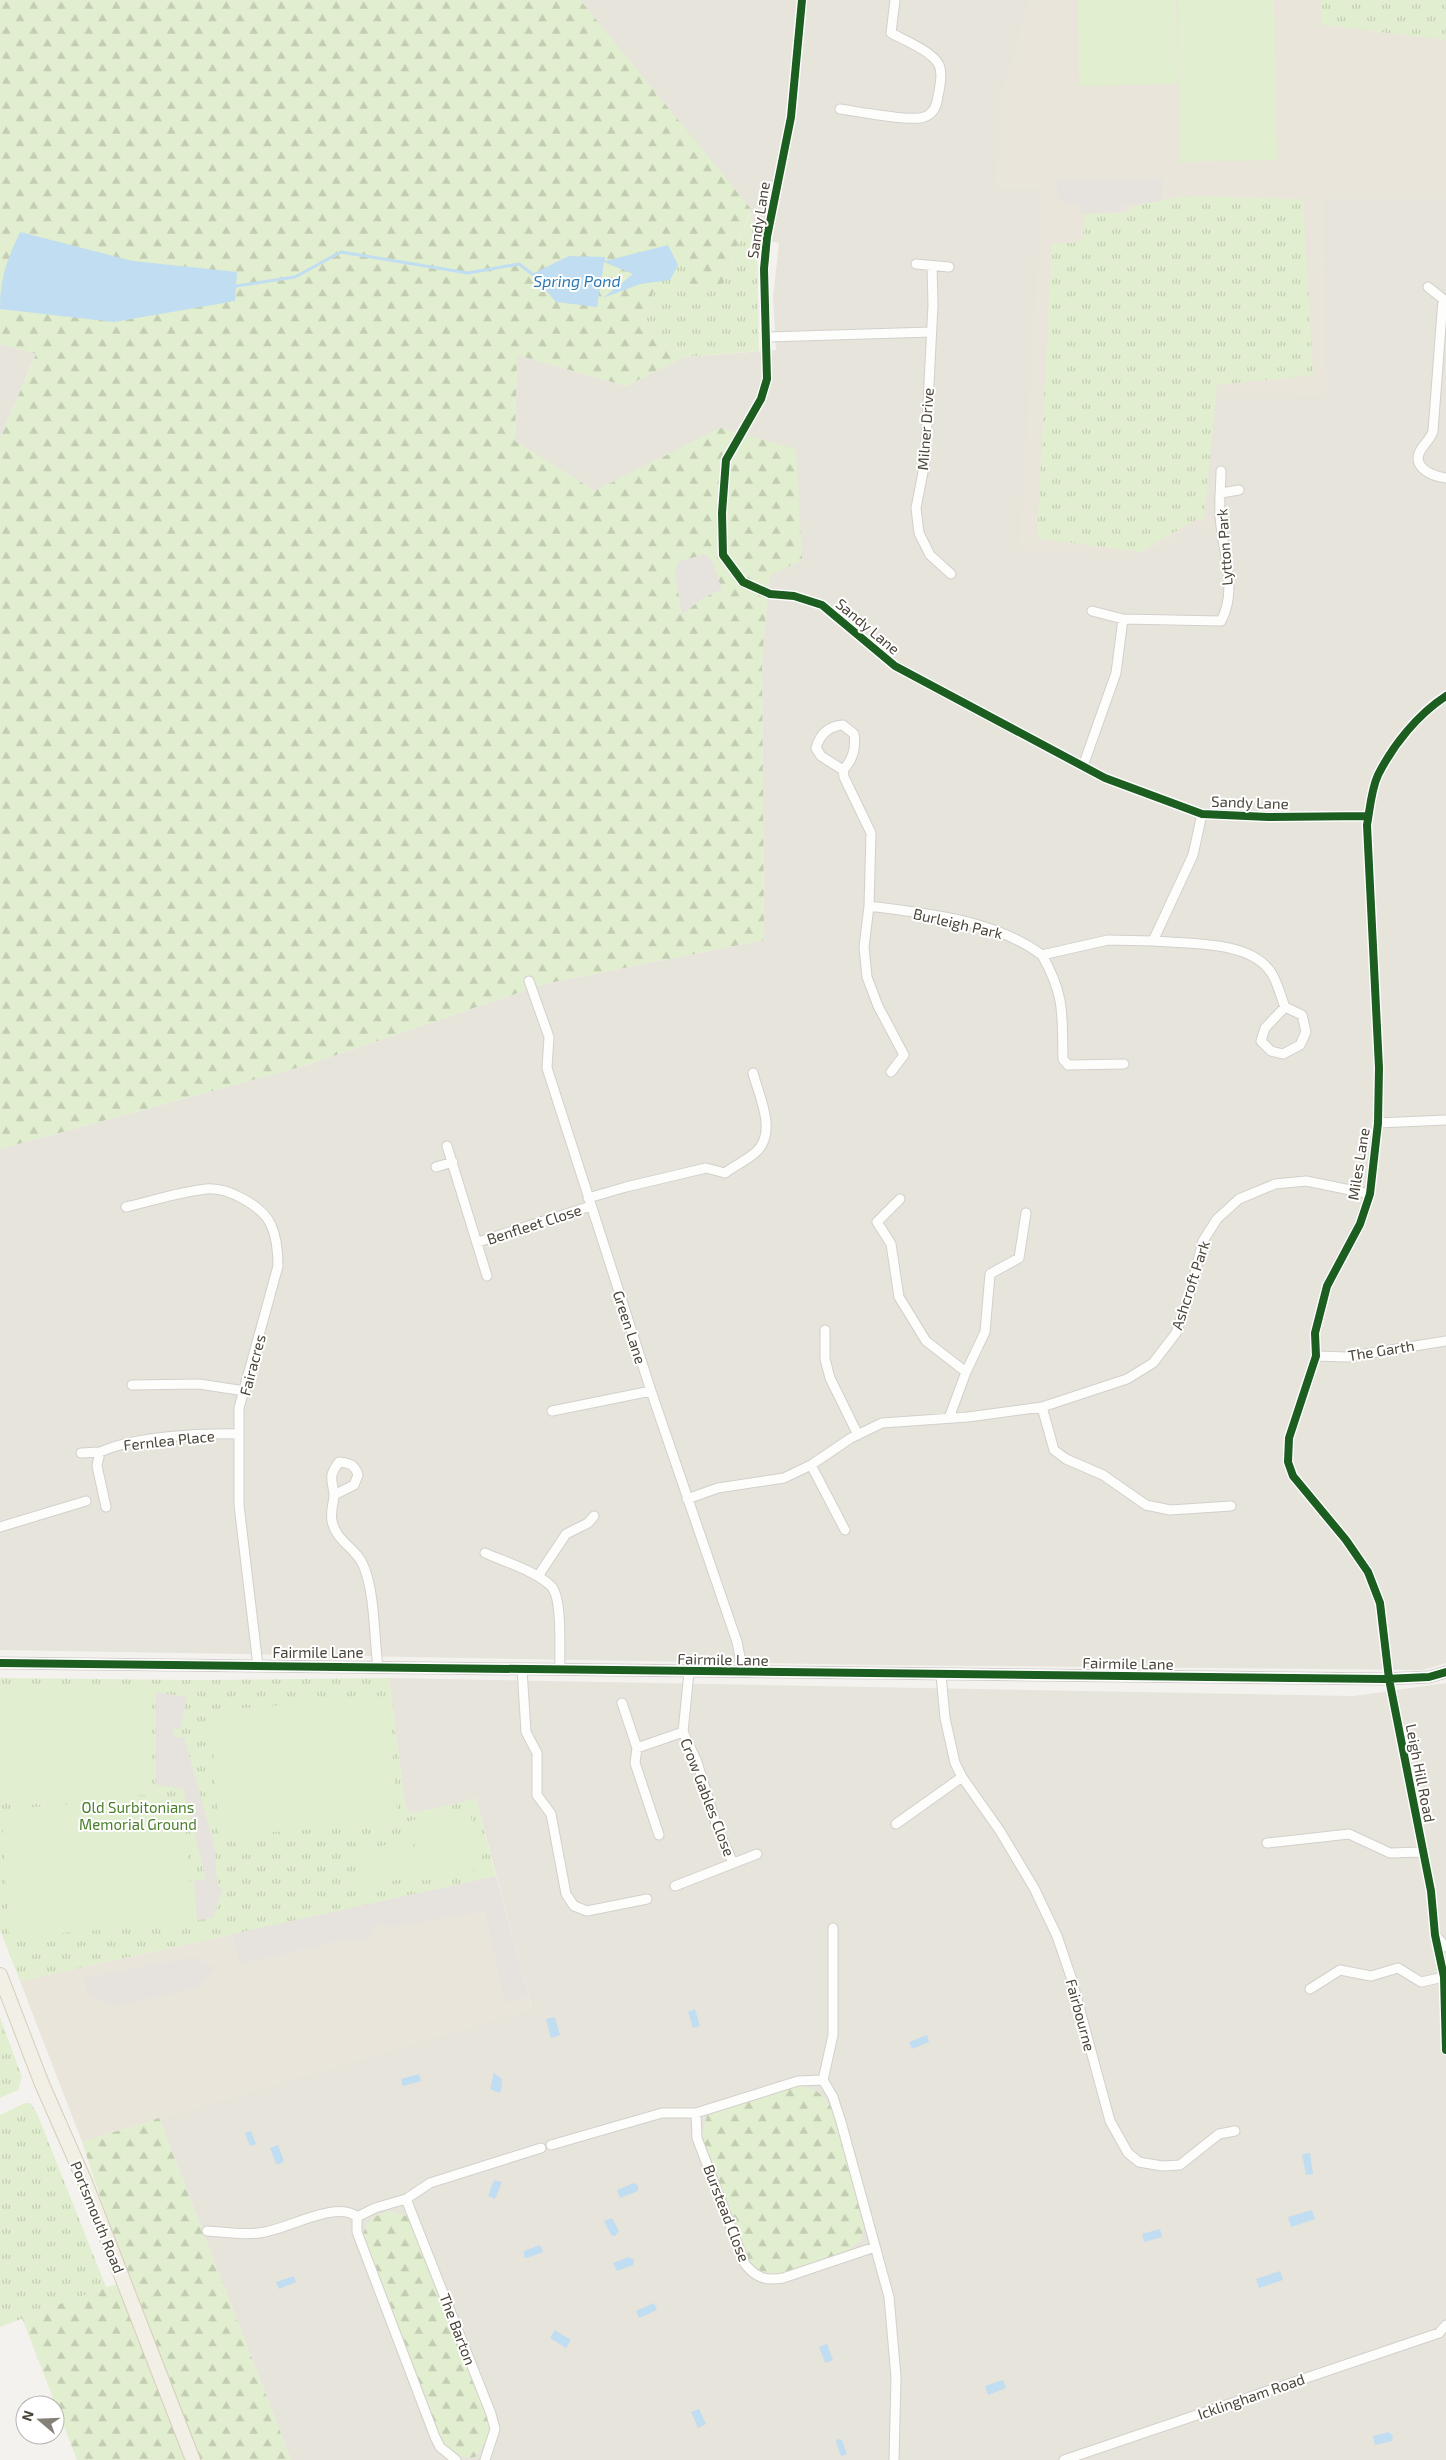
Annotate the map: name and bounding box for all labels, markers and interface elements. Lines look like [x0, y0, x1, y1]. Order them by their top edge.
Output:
street label: Sandy Lane [743, 180, 773, 260]
water label: Spring Pond [533, 271, 621, 290]
street label: Milner Drive [913, 387, 937, 471]
street label: Lytton Park [1212, 507, 1236, 586]
street label: Sandy Lane [832, 594, 904, 658]
street label: Sandy Lane [1211, 792, 1289, 812]
street label: Burleigh Park [912, 904, 1005, 942]
street label: Miles Lane [1343, 1127, 1373, 1201]
street label: Benfleet Close [484, 1200, 584, 1248]
street label: Ashcroft Park [1167, 1238, 1213, 1332]
street label: Green Lane [610, 1288, 650, 1366]
street label: Fairacres [235, 1332, 269, 1398]
street label: The Garth [1347, 1336, 1415, 1364]
street label: Fernlea Place [123, 1426, 215, 1454]
street label: Fairmile Lane [272, 1643, 364, 1661]
street label: Fairmile Lane [677, 1649, 769, 1669]
street label: Fairmile Lane [1082, 1653, 1174, 1673]
street label: Leigh Hill Road [1403, 1722, 1439, 1824]
street label: Crow Gables Close [677, 1735, 739, 1859]
park label: Old Surbitonians Memorial Ground [79, 1798, 197, 1833]
street label: Fairbourne [1063, 1977, 1099, 2053]
street label: Portsmouth Road [67, 2158, 129, 2276]
street label: Burstead Close [700, 2162, 754, 2264]
street label: The Barton [436, 2291, 480, 2367]
street label: Icklingham Road [1195, 2369, 1307, 2423]
north arrow [15, 2395, 65, 2445]
text: N [18, 2408, 37, 2423]

